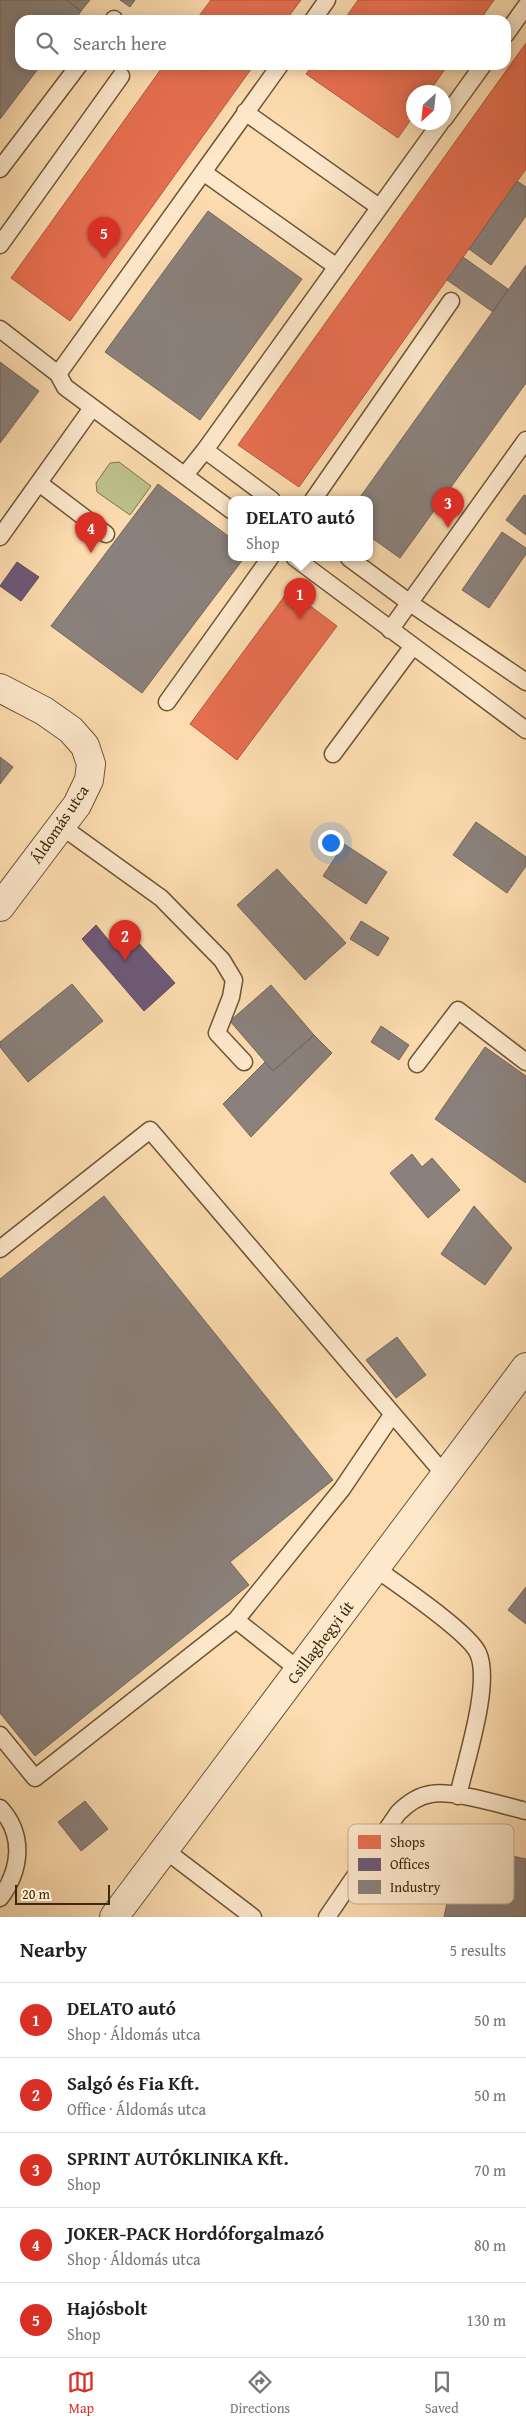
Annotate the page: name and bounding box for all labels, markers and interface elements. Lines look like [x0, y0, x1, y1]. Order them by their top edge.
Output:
search box [15, 15, 511, 70]
icon: search [33, 29, 61, 57]
text: Search here [73, 29, 167, 57]
north arrow [406, 85, 451, 130]
pin: 5 [88, 217, 120, 258]
pin: 3 [432, 487, 464, 528]
popup [228, 496, 373, 561]
text: DELATO autó [246, 503, 355, 531]
pin: 4 [75, 512, 107, 553]
text: Shop [246, 531, 280, 555]
pin: 1 [284, 578, 316, 619]
street label: Áldomás utca [24, 779, 94, 868]
your location [318, 830, 344, 856]
pin: 2 [109, 920, 141, 961]
street label: Csillaghegyi út [281, 1595, 360, 1689]
legend [348, 1824, 514, 1904]
text: Shops [390, 1832, 425, 1852]
text: Offices [390, 1854, 430, 1874]
text: Industry [390, 1877, 440, 1897]
scale bar [15, 1882, 110, 1905]
text: 20 m [22, 1884, 50, 1904]
text: Nearby [20, 1934, 87, 1965]
text: 5 results [449, 1938, 506, 1962]
text: DELATO autó [67, 1994, 176, 2022]
text: 1 [32, 2008, 40, 2032]
text: 50 m [474, 2008, 506, 2032]
text: Shop · Áldomás utca [67, 2022, 201, 2046]
text: Salgó és Fia Kft. [67, 2069, 199, 2097]
text: 2 [32, 2083, 40, 2107]
text: 50 m [474, 2083, 506, 2107]
text: Office · Áldomás utca [67, 2097, 206, 2121]
text: SPRINT AUTÓKLINIKA Kft. [67, 2144, 289, 2172]
text: 3 [32, 2158, 40, 2182]
text: 70 m [474, 2158, 506, 2182]
text: Shop [67, 2172, 101, 2196]
text: JOKER-PACK Hordóforgalmazó [67, 2219, 324, 2247]
text: 4 [32, 2233, 40, 2257]
text: 80 m [474, 2233, 506, 2257]
text: Shop · Áldomás utca [67, 2247, 201, 2271]
text: Hajósbolt [67, 2294, 147, 2322]
text: 5 [32, 2308, 40, 2332]
text: 130 m [466, 2308, 506, 2332]
text: Shop [67, 2322, 101, 2346]
tab: Map [67, 2368, 95, 2418]
tab: Directions [230, 2368, 290, 2418]
tab: Saved [425, 2368, 459, 2418]

